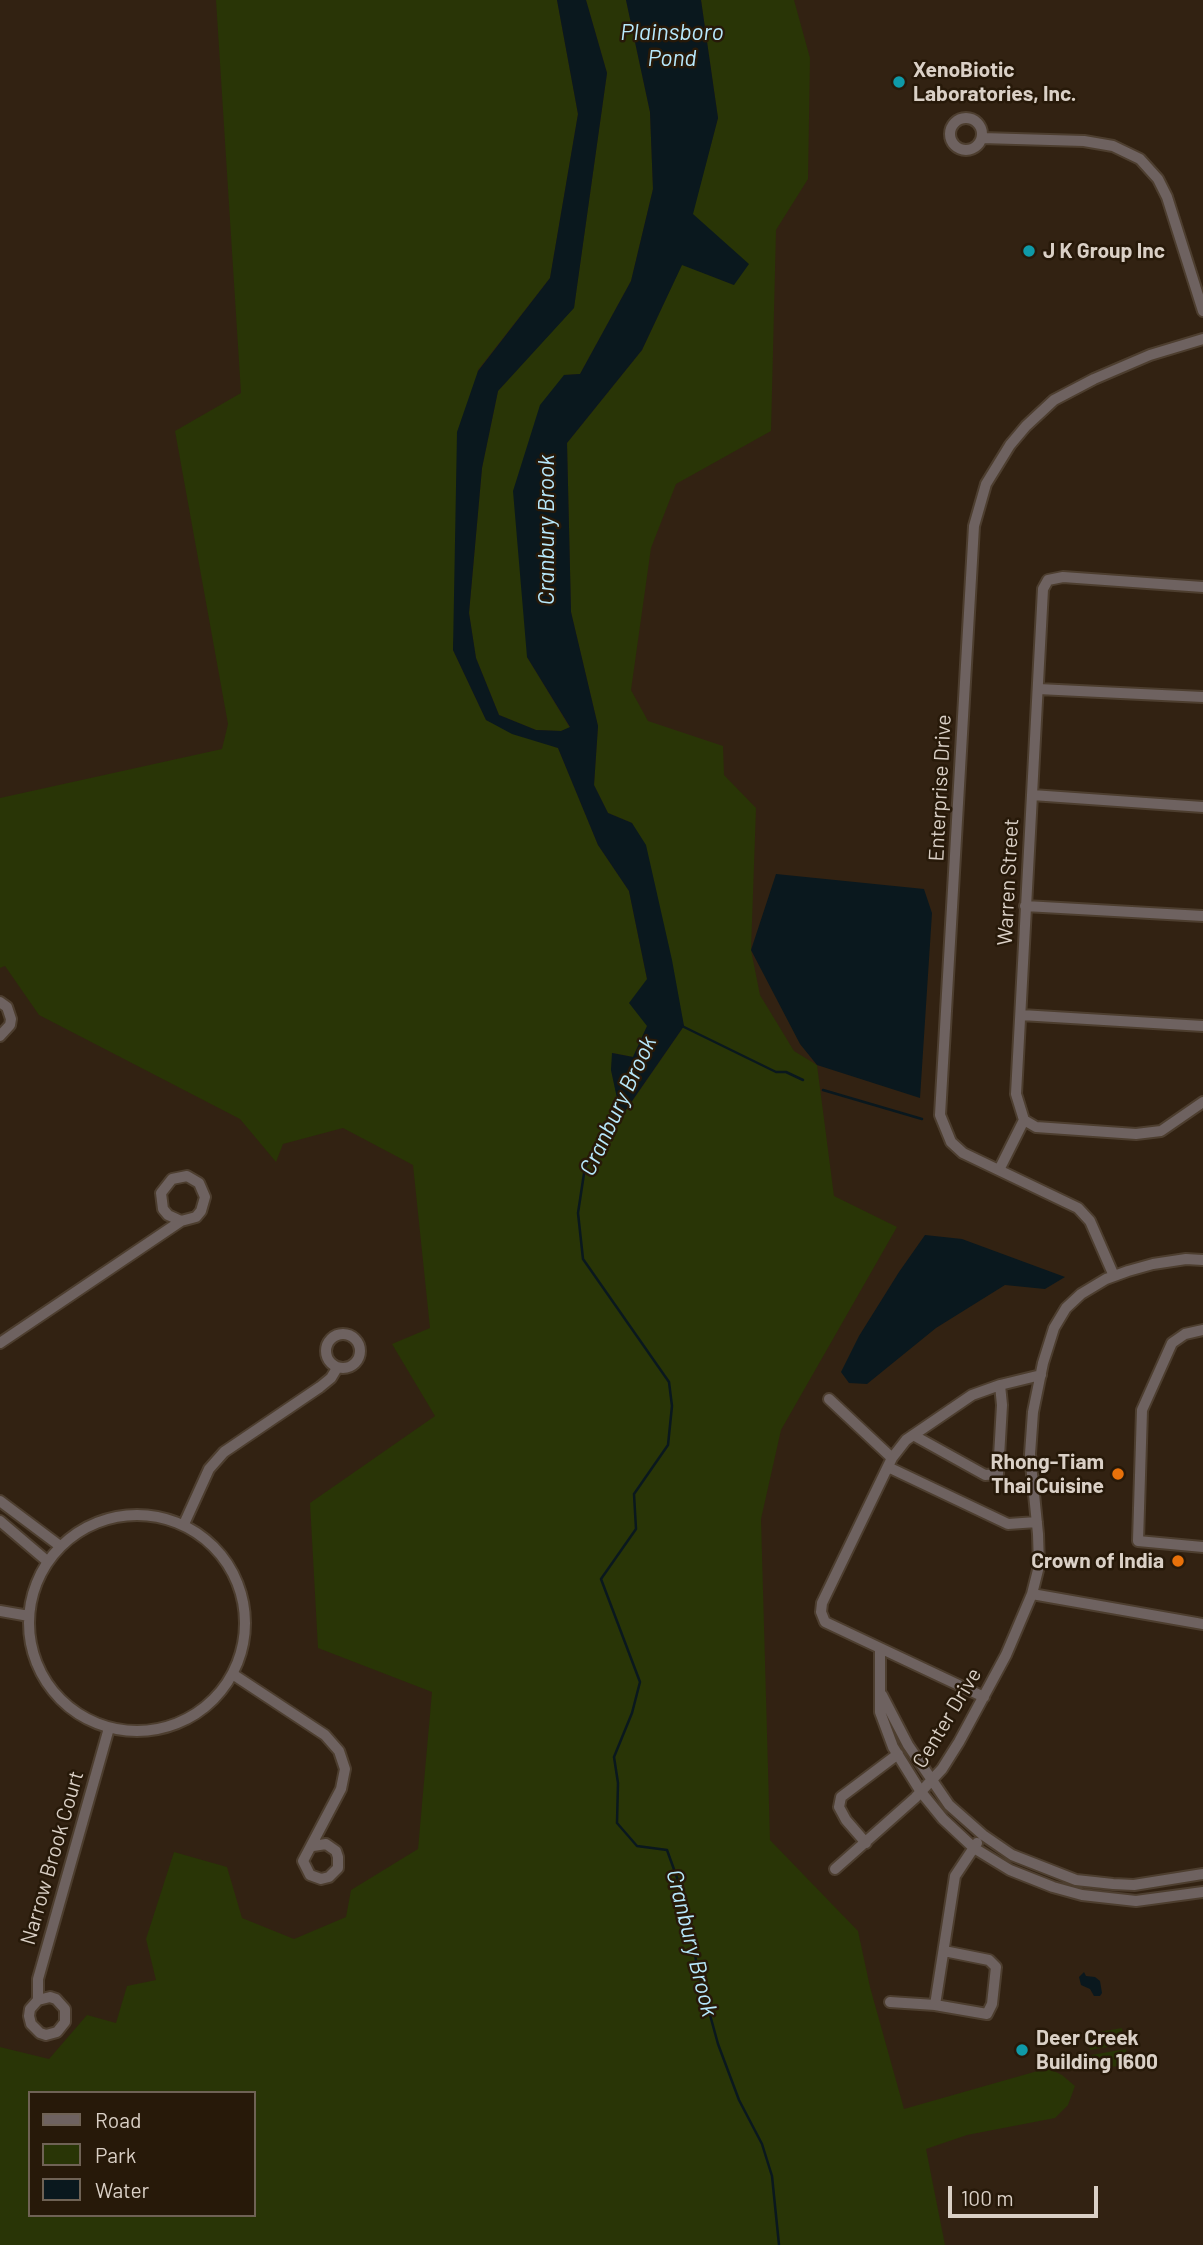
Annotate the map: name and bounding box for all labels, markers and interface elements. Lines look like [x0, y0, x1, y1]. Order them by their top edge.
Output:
water label: Plainsboro Pond [620, 18, 724, 72]
place label: XenoBiotic Laboratories, Inc. [913, 57, 1076, 107]
marker: XenoBiotic Laboratories, Inc. [891, 74, 907, 90]
place label: J K Group Inc [1043, 238, 1165, 264]
marker: J K Group Inc [1021, 243, 1037, 259]
water label: Cranbury Brook [532, 455, 560, 605]
street label: Enterprise Drive [924, 714, 956, 862]
street label: Warren Street [992, 818, 1024, 946]
water label: Cranbury Brook [574, 1032, 662, 1180]
place label: Rhong-Tiam Thai Cuisine [991, 1449, 1104, 1499]
marker: Rhong-Tiam Thai Cuisine [1110, 1466, 1126, 1482]
place label: Crown of India [1031, 1548, 1164, 1574]
marker: Crown of India [1170, 1553, 1186, 1569]
street label: Center Drive [907, 1663, 987, 1773]
street label: Narrow Brook Court [15, 1768, 89, 1948]
water label: Cranbury Brook [660, 1867, 724, 2019]
place label: Deer Creek Building 1600 [1036, 2025, 1158, 2075]
marker: Deer Creek Building 1600 [1014, 2042, 1030, 2058]
legend [28, 2091, 256, 2217]
text: Road [95, 2107, 141, 2132]
text: Park [95, 2142, 136, 2167]
scale bar [951, 2172, 1102, 2216]
text: Water [95, 2177, 149, 2202]
text: 100 m [961, 2185, 1014, 2210]

